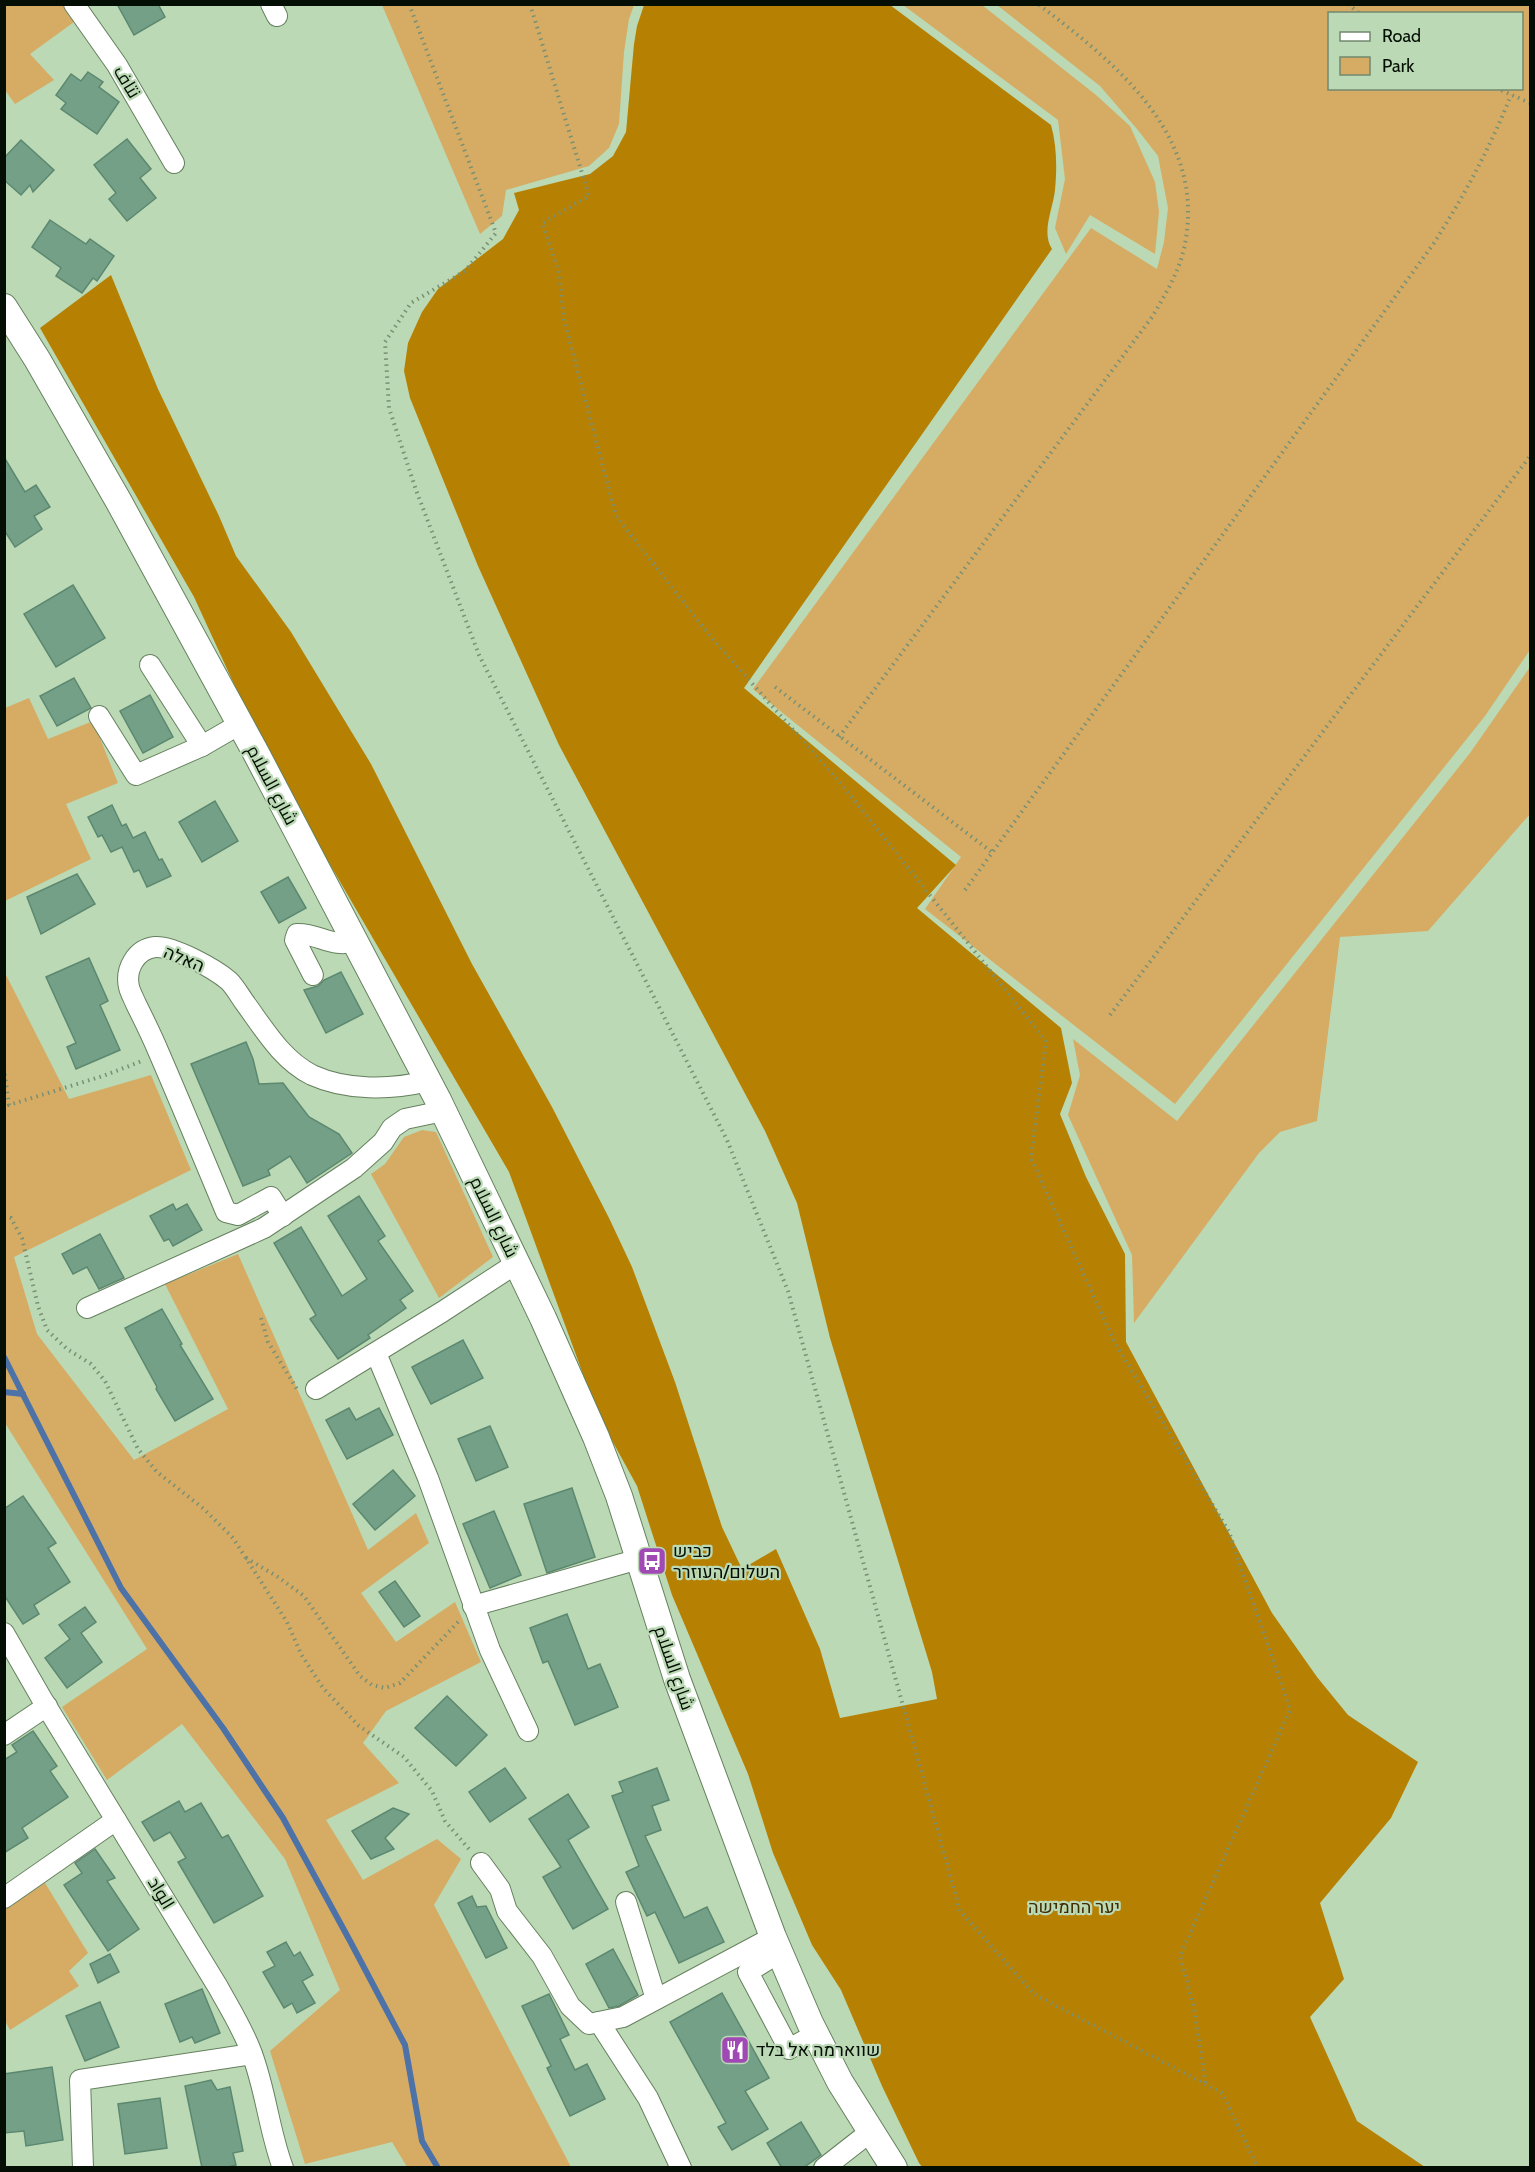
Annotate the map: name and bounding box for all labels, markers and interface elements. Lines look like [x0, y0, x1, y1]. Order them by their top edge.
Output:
legend [1328, 12, 1523, 90]
text: Road [1382, 25, 1421, 47]
text: Park [1382, 55, 1415, 77]
street label: نتاف [109, 62, 145, 102]
street label: شارع السلام [241, 741, 302, 829]
street label: האלה [160, 941, 208, 977]
street label: شارع السلام [464, 1173, 523, 1262]
place label: כביש השלום/העוזרר [673, 1540, 780, 1583]
bus stop icon: כביש השלום/העוזרר [636, 1545, 668, 1577]
street label: شارع السلام [648, 1623, 699, 1713]
street label: الواد [143, 1873, 179, 1913]
park label: יער החמישה [1028, 1896, 1120, 1918]
restaurant icon: שווארמה אל בלד [719, 2034, 751, 2066]
place label: שווארמה אל בלד [756, 2039, 880, 2061]

